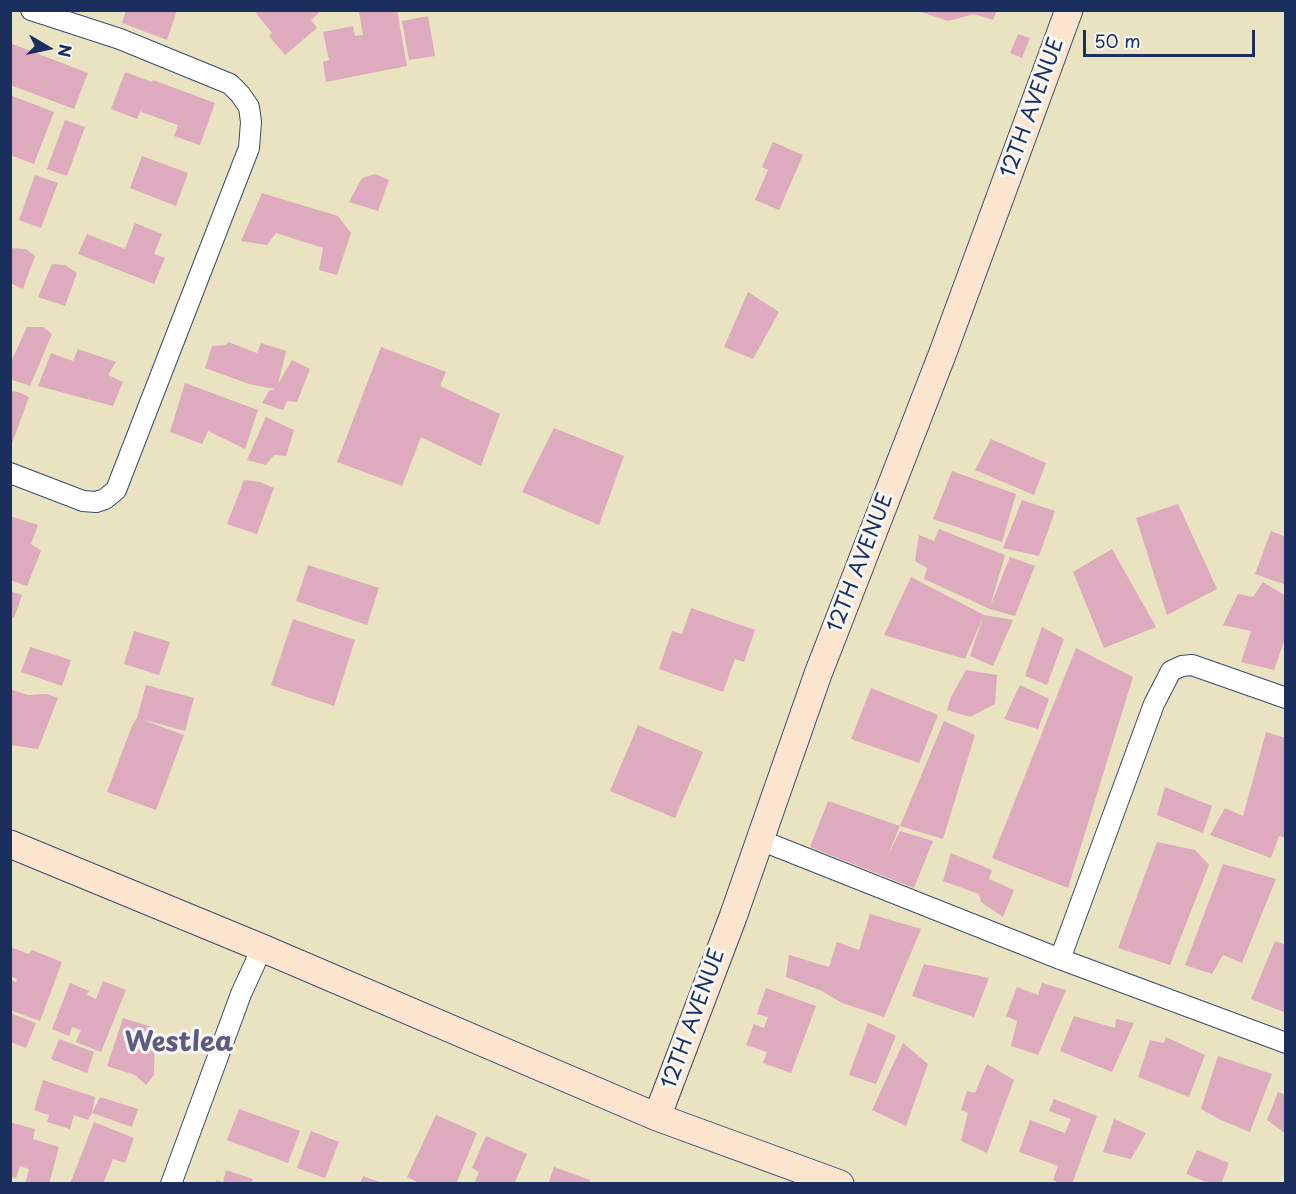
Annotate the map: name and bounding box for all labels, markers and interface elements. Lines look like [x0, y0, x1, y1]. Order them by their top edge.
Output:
north arrow [18, 18, 78, 78]
scale bar [1086, 18, 1258, 56]
text: 50 m [1094, 27, 1141, 54]
street label: 12TH AVENUE [996, 35, 1070, 181]
text: N [53, 43, 79, 59]
street label: 12TH AVENUE [823, 490, 899, 636]
street label: 12TH AVENUE [657, 946, 731, 1092]
district label: Westlea [125, 1028, 233, 1060]

